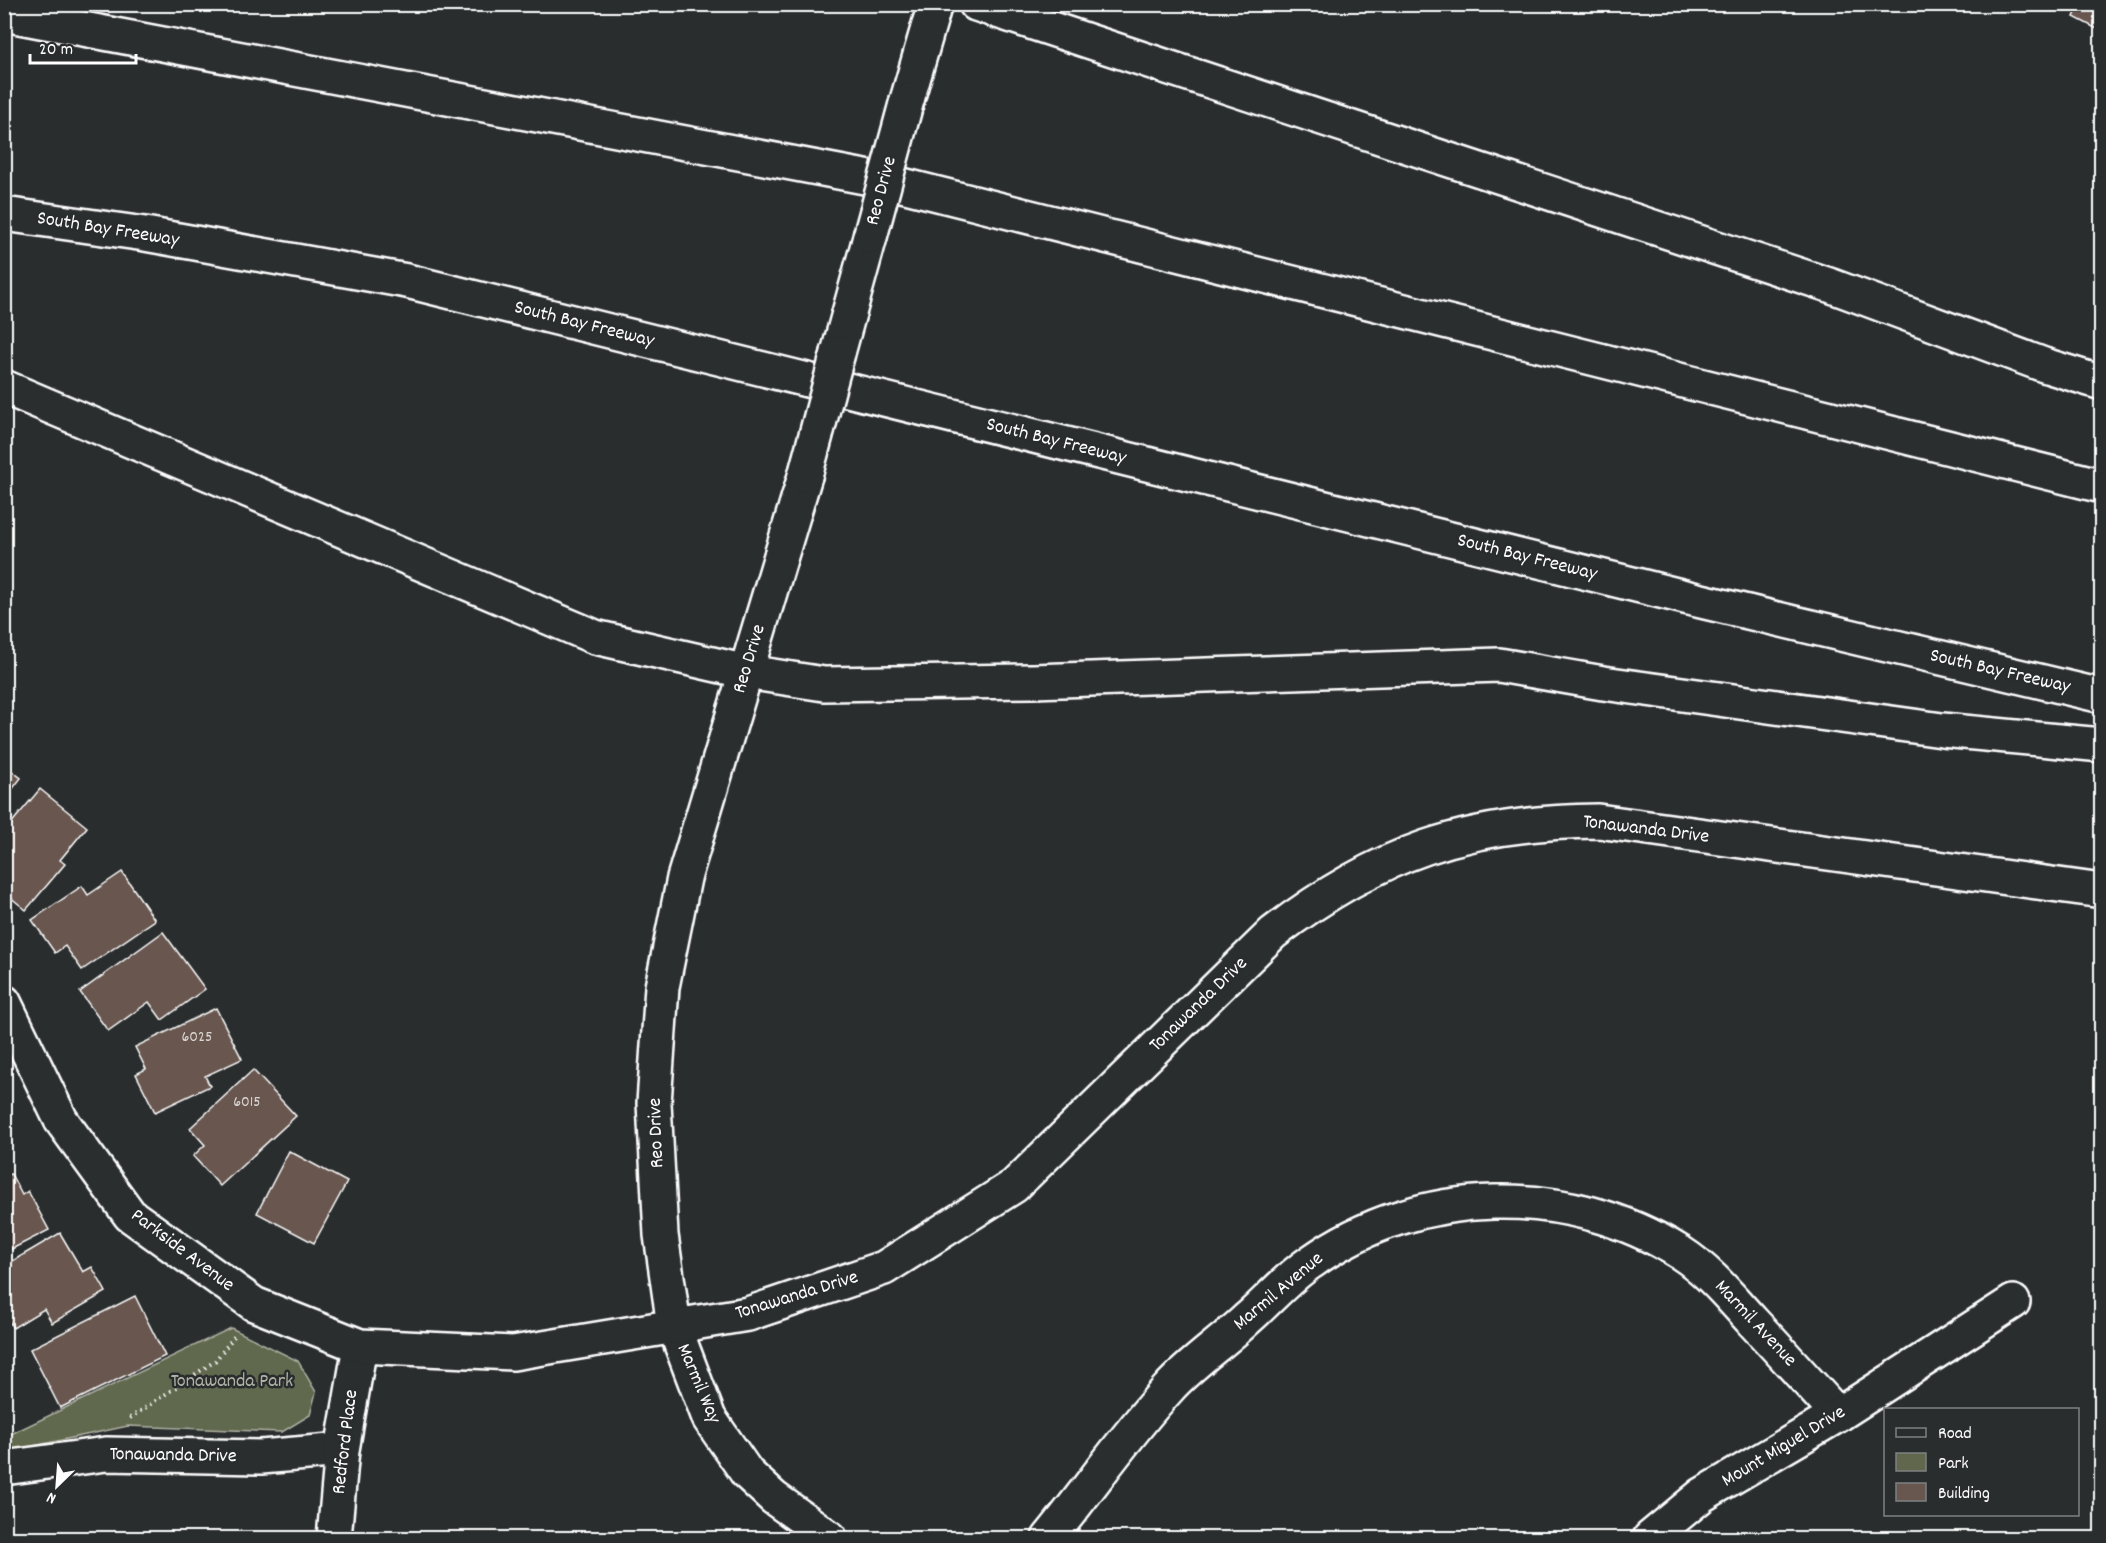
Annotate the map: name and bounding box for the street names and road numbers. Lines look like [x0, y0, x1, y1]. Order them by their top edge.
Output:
street label: Reo Drive [859, 153, 905, 229]
street label: South Bay Freeway [35, 205, 182, 255]
street label: South Bay Freeway [511, 294, 658, 356]
street label: South Bay Freeway [983, 411, 1130, 473]
street label: South Bay Freeway [1454, 527, 1601, 589]
street label: Reo Drive [726, 621, 774, 697]
street label: South Bay Freeway [1927, 642, 2074, 702]
street label: Tonawanda Drive [1581, 808, 1711, 852]
street label: Tonawanda Drive [1144, 951, 1255, 1059]
street label: Reo Drive [642, 1097, 672, 1169]
street label: Parkside Avenue [124, 1203, 240, 1300]
street label: Marmil Avenue [1228, 1246, 1330, 1338]
street label: Tonawanda Drive [732, 1264, 862, 1328]
street label: Marmil Avenue [1707, 1274, 1803, 1374]
street label: Marmil Way [669, 1340, 728, 1429]
street label: Redford Place [326, 1388, 366, 1496]
street label: Mount Miguel Drive [1717, 1399, 1851, 1495]
street label: Tonawanda Drive [109, 1441, 237, 1471]

